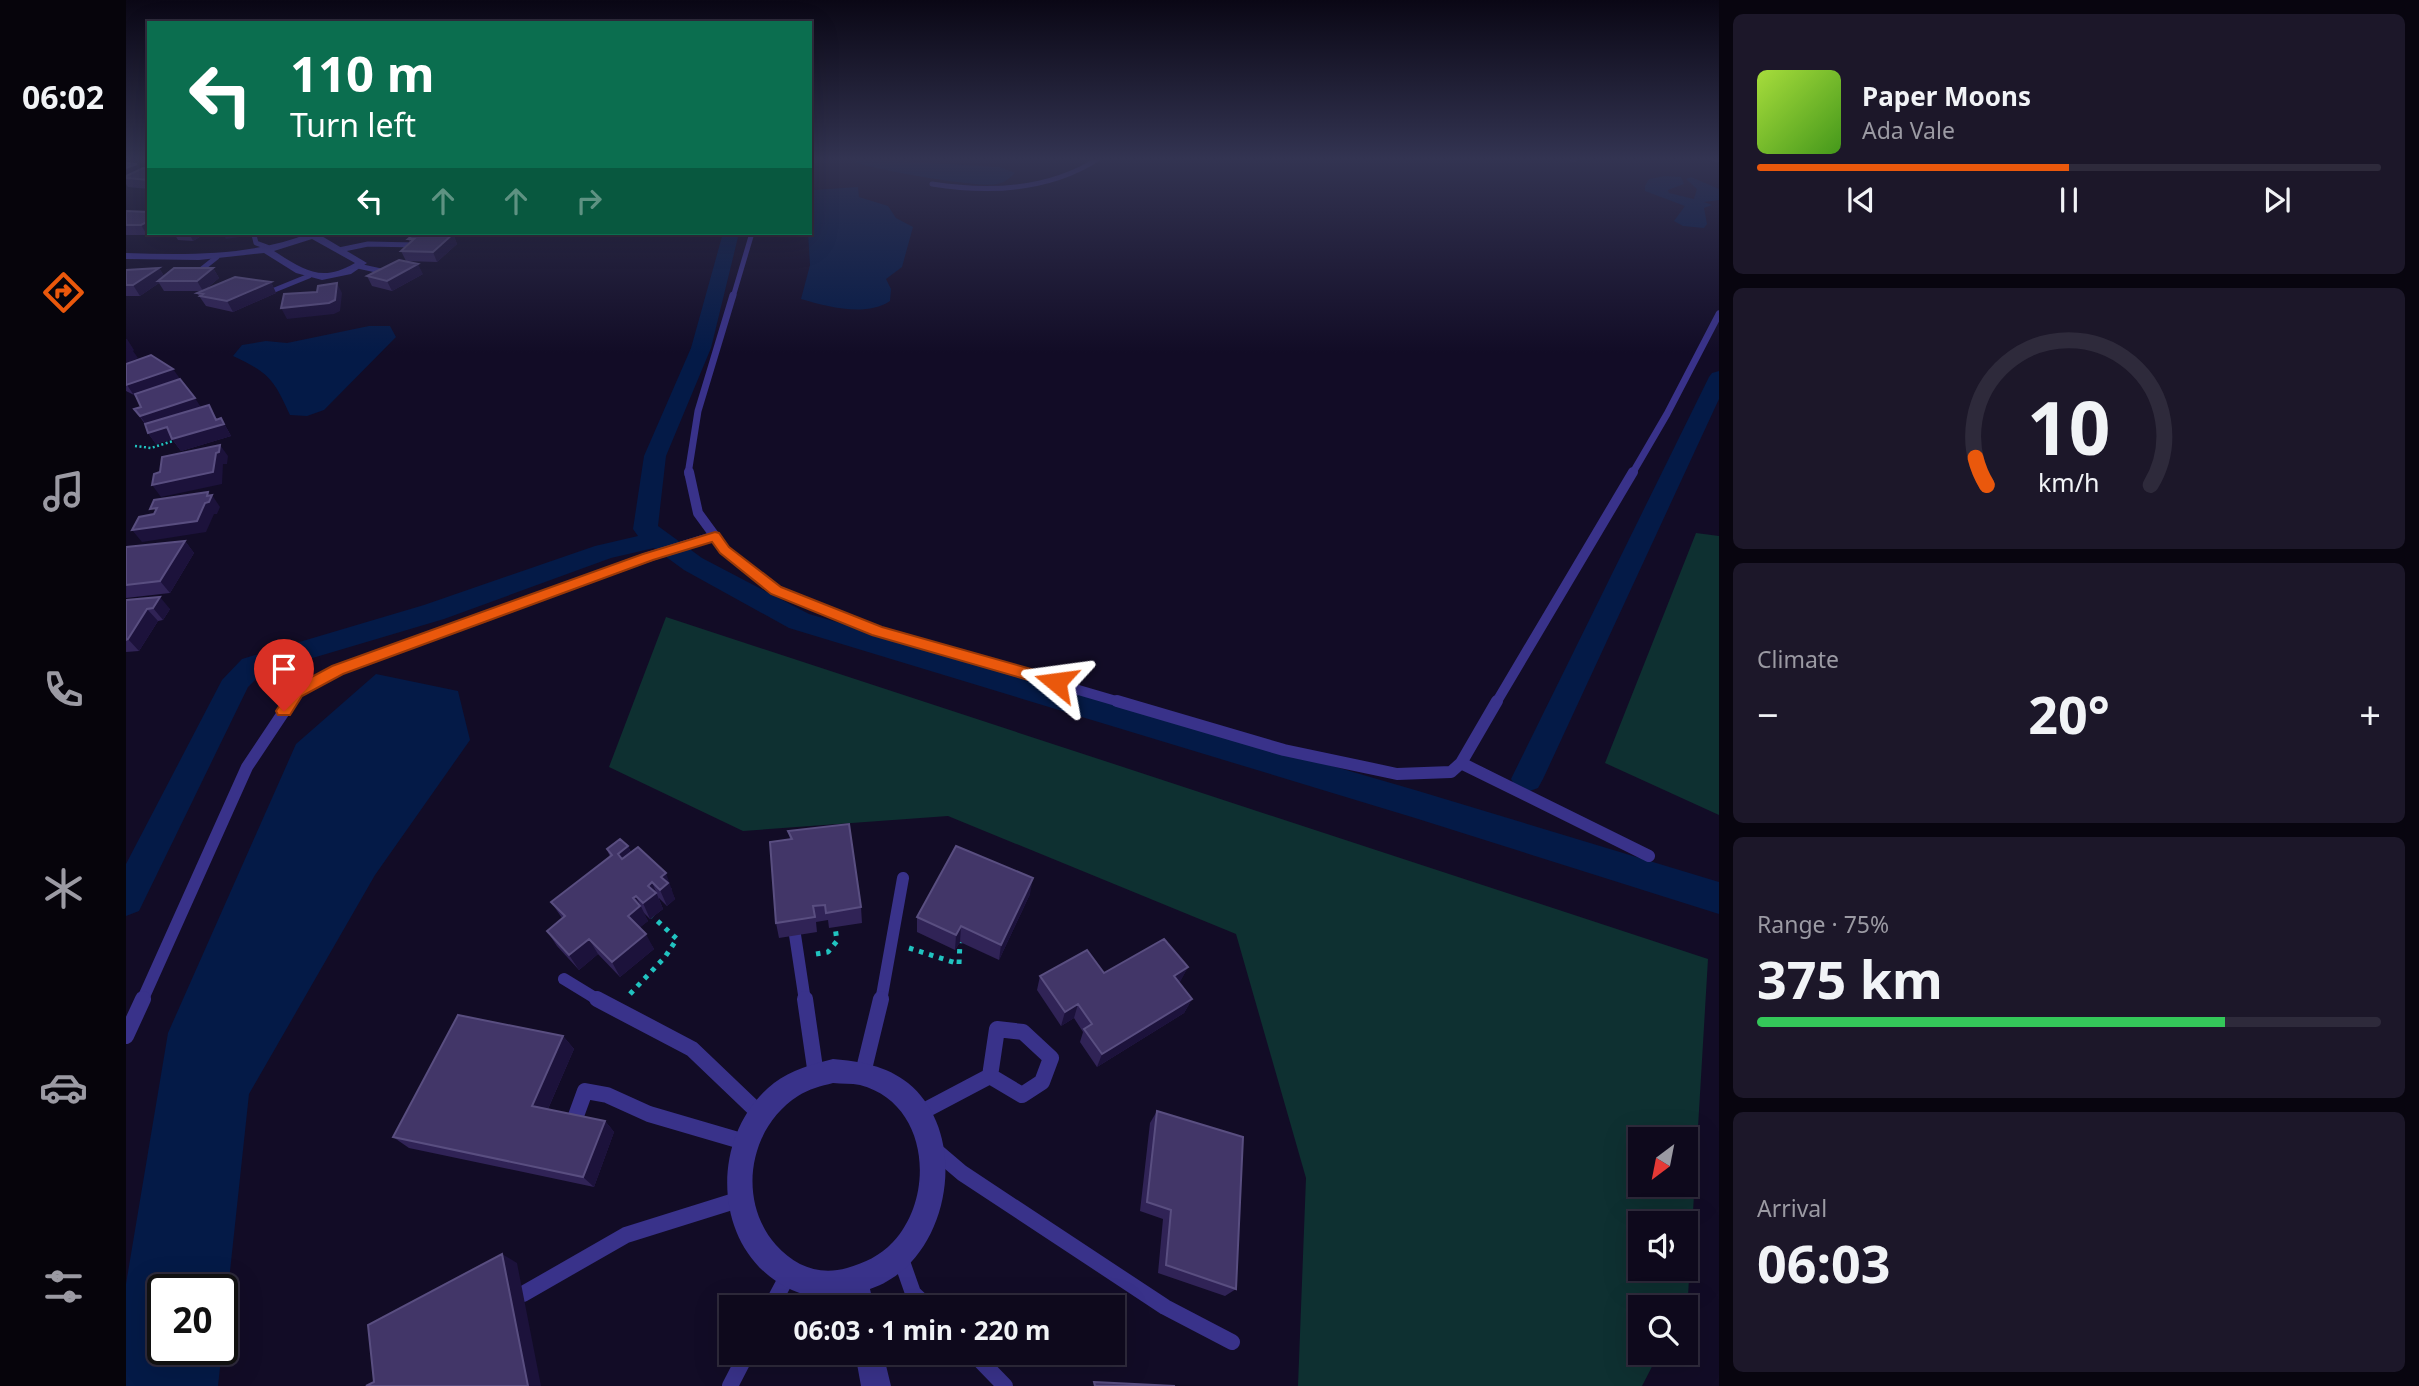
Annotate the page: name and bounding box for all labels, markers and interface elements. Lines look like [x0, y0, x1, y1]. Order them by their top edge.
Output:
text: 110 m [290, 40, 435, 106]
icon: left [175, 49, 266, 140]
text: 06:02 [22, 75, 104, 118]
text: Paper Moons [1862, 78, 2031, 114]
text: Turn left [290, 103, 416, 146]
text: Ada Vale [1862, 114, 1955, 146]
icon: previous [1842, 181, 1880, 219]
icon: pause [2050, 181, 2088, 219]
icon: next [2258, 181, 2296, 219]
icon: left [351, 182, 389, 220]
icon: ahead [424, 182, 462, 220]
icon: ahead [497, 182, 535, 220]
icon: right [570, 182, 608, 220]
icon: directions [39, 268, 88, 317]
text: 10 [2027, 377, 2111, 476]
text: km/h [2038, 464, 2100, 498]
icon: music [39, 467, 88, 516]
pin [254, 639, 314, 711]
text: Climate [1757, 643, 1839, 675]
position arrow [1019, 645, 1093, 719]
icon: arrive [265, 650, 303, 688]
icon: phone [39, 665, 88, 714]
text: 20° [2028, 678, 2110, 749]
text: − [1757, 688, 1779, 740]
text: + [2359, 688, 2381, 740]
icon: climate [39, 864, 88, 913]
text: Range · 75% [1757, 908, 1889, 940]
text: 375 km [1757, 943, 1943, 1014]
icon: car [39, 1063, 88, 1112]
north arrow [1628, 1127, 1698, 1197]
map controls [1628, 1127, 1698, 1365]
text: Arrival [1757, 1192, 1827, 1224]
button: sound [1628, 1211, 1698, 1281]
text: 06:03 [1757, 1227, 1891, 1298]
icon: filters [39, 1262, 88, 1311]
speed limit sign: 20 [147, 1274, 238, 1365]
button: search [1628, 1295, 1698, 1365]
text: 06:03 · 1 min · 220 m [794, 1312, 1050, 1348]

